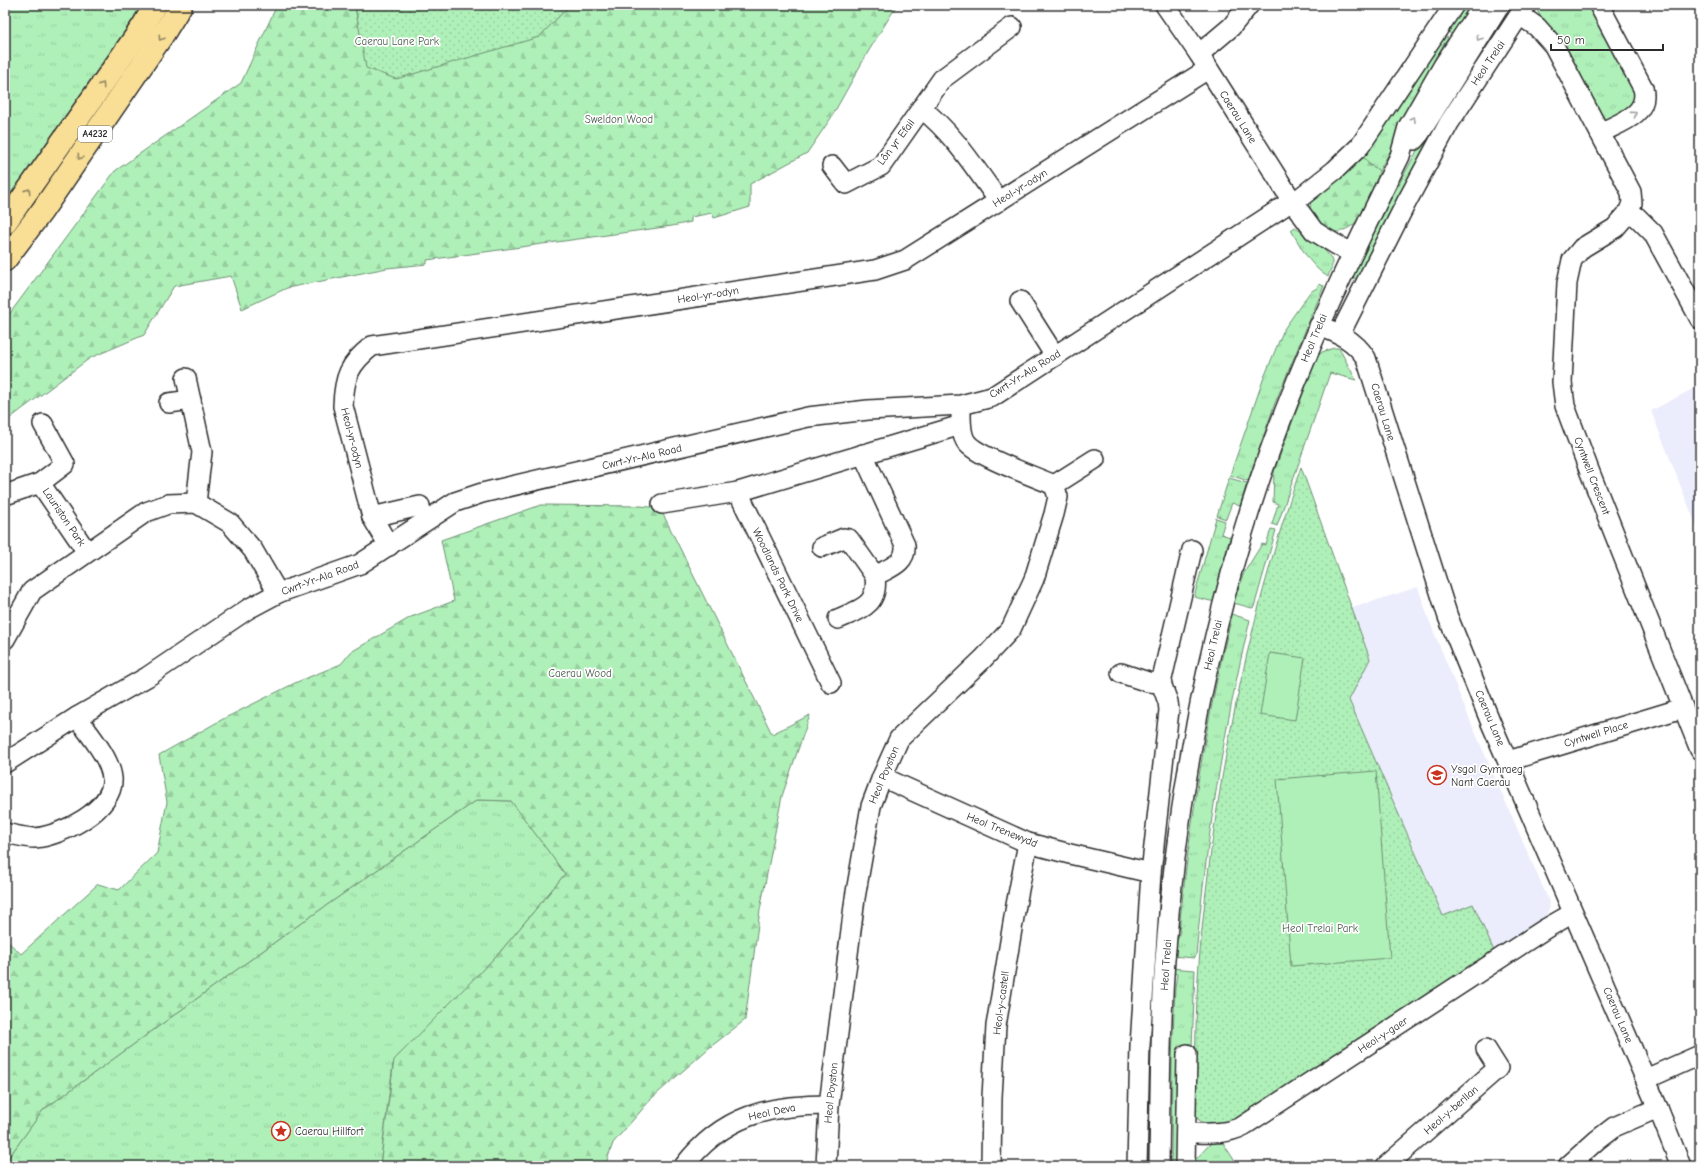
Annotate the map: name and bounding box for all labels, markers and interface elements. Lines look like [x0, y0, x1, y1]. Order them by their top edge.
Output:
scale bar [1551, 26, 1663, 52]
text: 50 m [1557, 33, 1585, 47]
one-way arrow [158, 34, 166, 41]
one-way arrow [1476, 34, 1484, 41]
park label: Caerau Lane Park [355, 35, 440, 48]
street label: Heol Trelai [1468, 38, 1508, 88]
one-way arrow [97, 82, 104, 89]
street label: Caerau Lane [1217, 88, 1260, 146]
one-way arrow [1629, 112, 1636, 119]
park label: Sweldon Wood [585, 113, 653, 126]
one-way arrow [1408, 116, 1415, 123]
street label: Lôn yr Efail [875, 117, 917, 167]
road number: A4232 [78, 126, 112, 142]
one-way arrow [77, 153, 85, 160]
street label: Heol-yr-odyn [990, 166, 1050, 210]
one-way arrow [23, 189, 30, 196]
street label: Heol-yr-odyn [676, 284, 740, 306]
street label: Heol Trelai [1298, 312, 1330, 364]
street label: Cwrt-Yr-Ala Road [987, 347, 1063, 401]
street label: Caerau Lane [1368, 382, 1398, 443]
street label: Heol-yr-odyn [338, 406, 366, 470]
street label: Cyntwell Crescent [1571, 435, 1613, 518]
street label: Cwrt-Yr-Ala Road [601, 441, 683, 472]
street label: Lauriston Park [40, 485, 89, 549]
street label: Woodlands Park Drive [750, 526, 807, 625]
street label: Cwrt-Yr-Ala Road [279, 558, 361, 598]
street label: Heol Trelai [1201, 619, 1225, 671]
park label: Caerau Wood [548, 667, 612, 680]
street label: Caerau Lane [1472, 688, 1508, 748]
street label: Cyntwell Place [1562, 718, 1630, 750]
street label: Heol Poyston [866, 744, 902, 806]
place label: Ysgol Gymraeg Nant Caerau [1451, 763, 1523, 789]
school or university icon: Ysgol Gymraeg Nant Caerau [1426, 764, 1448, 786]
street label: Heol Trenewydd [965, 810, 1040, 850]
park label: Heol Trelai Park [1282, 922, 1359, 935]
street label: Heol Trelai [1158, 939, 1174, 991]
street label: Heol-y-castell [990, 970, 1012, 1036]
street label: Caerau Lane [1600, 985, 1636, 1045]
street label: Heol-y-gaer [1356, 1014, 1411, 1056]
street label: Heol Poyston [821, 1062, 841, 1124]
street label: Heol-y-berllan [1421, 1083, 1481, 1137]
street label: Heol Deva [747, 1101, 797, 1123]
place icon: Caerau Hillfort [270, 1120, 292, 1142]
place label: Caerau Hillfort [295, 1125, 364, 1138]

